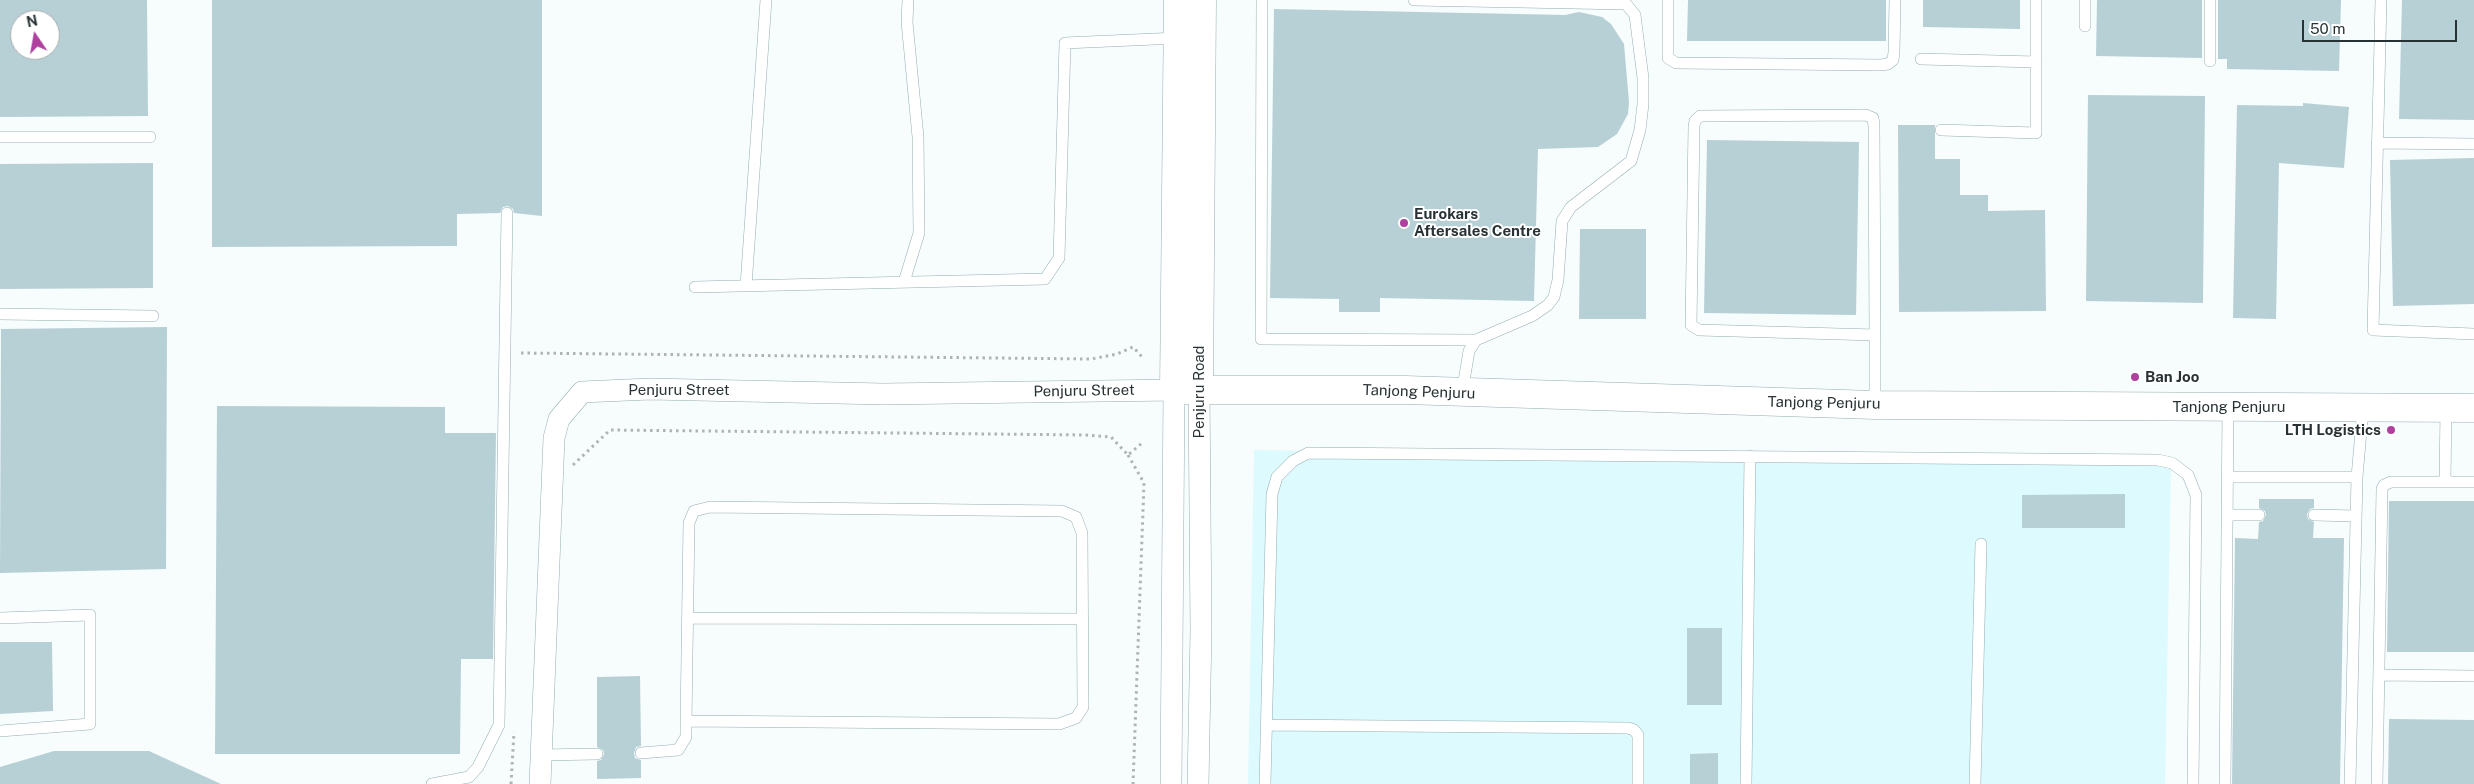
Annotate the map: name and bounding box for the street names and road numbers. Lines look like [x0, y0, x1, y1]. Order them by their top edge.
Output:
street label: Penjuru Road [1190, 345, 1208, 439]
street label: Penjuru Street [628, 381, 730, 399]
street label: Penjuru Street [1033, 381, 1135, 401]
street label: Tanjong Penjuru [1362, 381, 1476, 403]
street label: Tanjong Penjuru [1767, 393, 1881, 413]
street label: Tanjong Penjuru [2173, 398, 2285, 416]

